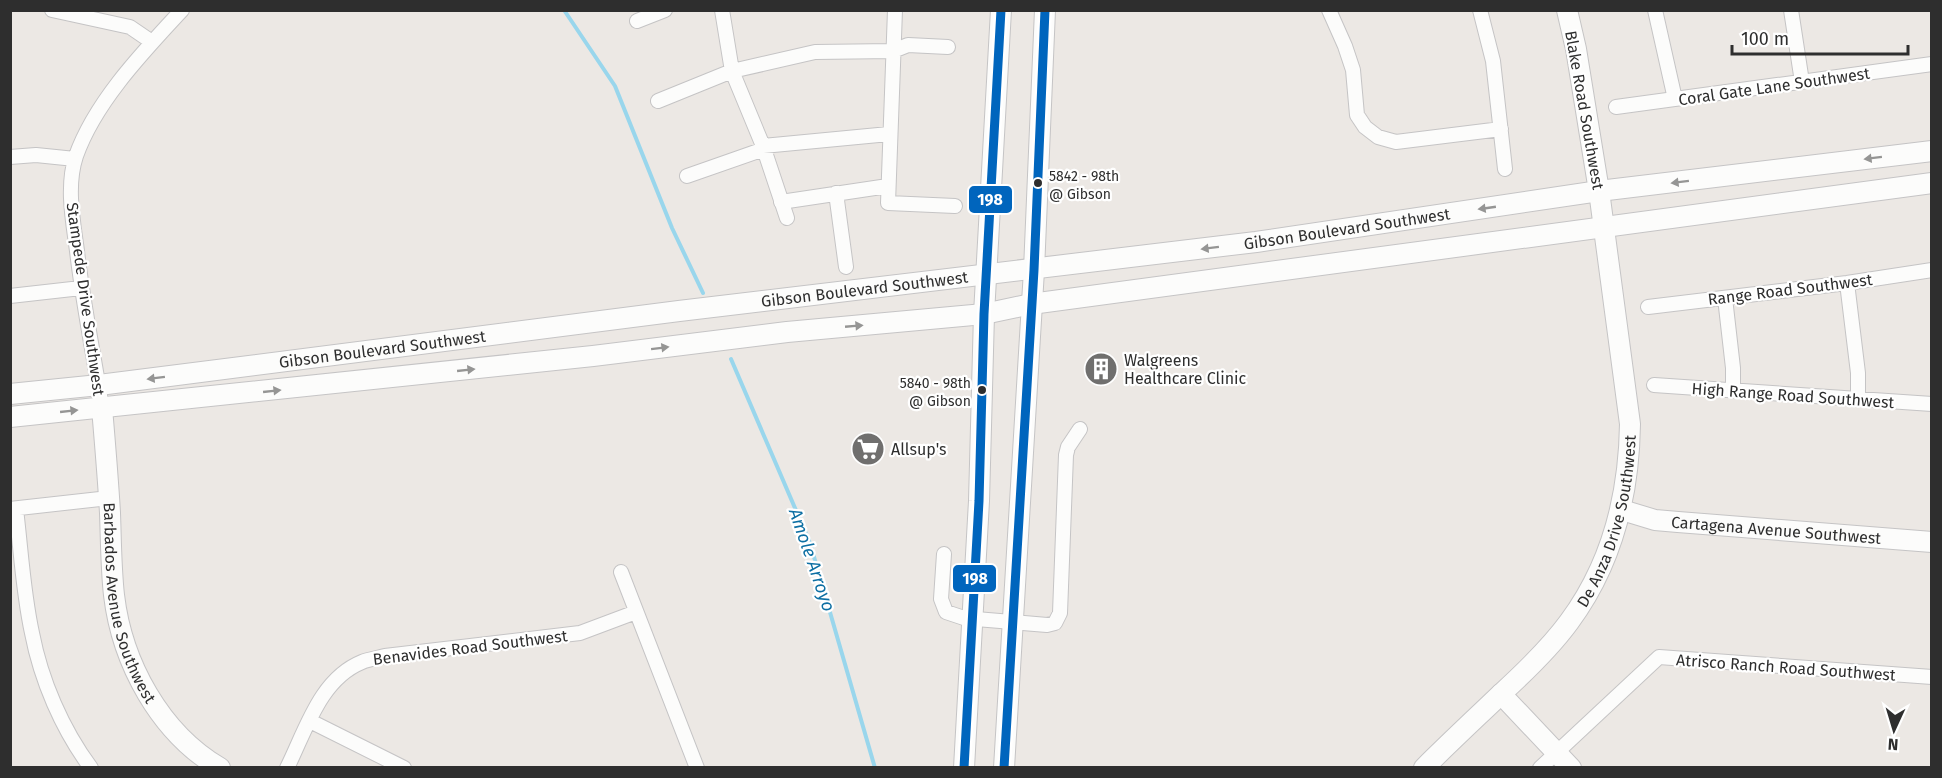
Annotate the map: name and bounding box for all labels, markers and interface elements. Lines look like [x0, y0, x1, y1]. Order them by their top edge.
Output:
scale bar [1732, 18, 1908, 56]
text: 100 m [1741, 28, 1789, 50]
street label: Blake Road Southwest [1561, 29, 1608, 191]
street label: Coral Gate Lane Southwest [1677, 64, 1871, 109]
one-way arrow [1864, 154, 1883, 163]
place label: 5842 - 98th @ Gibson [1049, 168, 1119, 203]
marker: 5842 - 98th @ Gibson [1032, 177, 1044, 189]
one-way arrow [1670, 177, 1689, 187]
line badge: 198 [968, 185, 1013, 214]
text: 198 [977, 190, 1003, 209]
street label: Stampede Drive Southwest [63, 201, 109, 397]
one-way arrow [1477, 203, 1496, 212]
street label: Gibson Boulevard Southwest [1243, 204, 1451, 253]
one-way arrow [1201, 243, 1220, 252]
street label: Gibson Boulevard Southwest [760, 267, 969, 311]
street label: Range Road Southwest [1707, 270, 1874, 309]
one-way arrow [844, 321, 863, 330]
street label: Gibson Boulevard Southwest [278, 327, 487, 372]
one-way arrow [651, 343, 670, 352]
building icon: Walgreens Healthcare Clinic [1083, 351, 1119, 387]
place label: Walgreens Healthcare Clinic [1124, 351, 1247, 388]
one-way arrow [457, 365, 476, 375]
one-way arrow [147, 373, 166, 383]
place label: 5840 - 98th @ Gibson [900, 375, 971, 410]
street label: High Range Road Southwest [1691, 379, 1895, 412]
marker: 5840 - 98th @ Gibson [976, 384, 988, 396]
one-way arrow [263, 386, 282, 395]
one-way arrow [59, 406, 78, 416]
supermarket icon: Allsup's [850, 431, 886, 467]
street label: De Anza Drive Southwest [1573, 434, 1640, 611]
place label: Allsup's [891, 440, 947, 459]
street label: Barbados Avenue Southwest [99, 502, 160, 707]
water label: Amole Arroyo [784, 505, 840, 615]
street label: Cartagena Avenue Southwest [1670, 512, 1882, 548]
line badge: 198 [952, 564, 997, 593]
text: 198 [962, 569, 988, 588]
street label: Benavides Road Southwest [372, 626, 569, 669]
street label: Atrisco Ranch Road Southwest [1676, 650, 1897, 685]
north arrow [1864, 700, 1924, 760]
text: N [1887, 735, 1899, 754]

